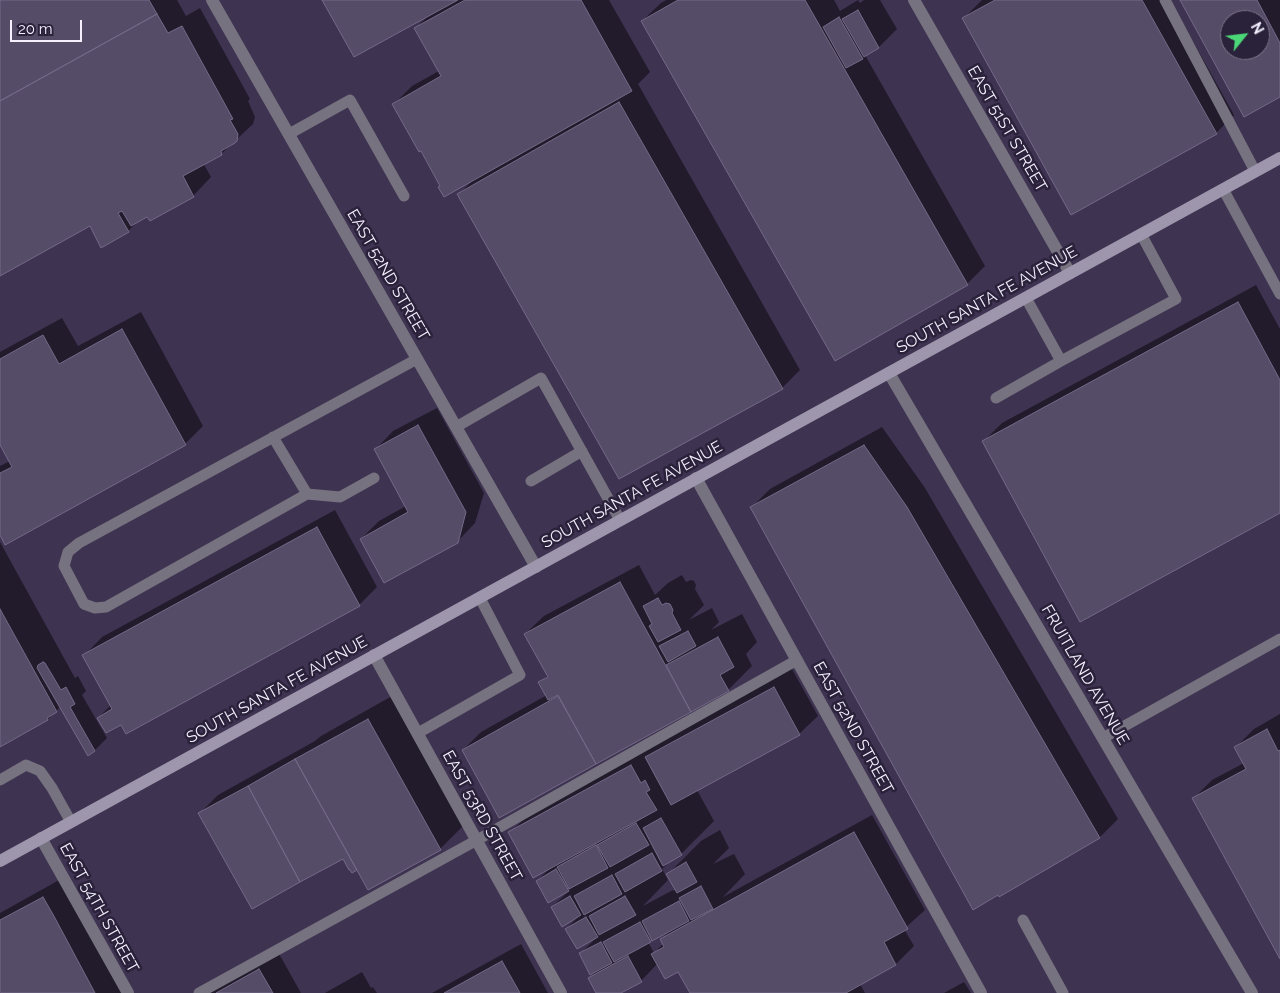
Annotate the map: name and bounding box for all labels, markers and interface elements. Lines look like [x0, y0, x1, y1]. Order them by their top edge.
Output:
scale bar [12, 10, 85, 42]
north arrow [1220, 10, 1270, 60]
text: 20 m [18, 20, 53, 38]
text: N [1248, 20, 1267, 37]
street label: EAST 51ST STREET [963, 63, 1051, 195]
street label: EAST 52ND STREET [343, 206, 433, 344]
street label: SOUTH SANTA FE AVENUE [893, 242, 1081, 358]
street label: SOUTH SANTA FE AVENUE [538, 437, 726, 553]
street label: FRUITLAND AVENUE [1037, 602, 1133, 748]
street label: SOUTH SANTA FE AVENUE [183, 632, 371, 748]
street label: EAST 52ND STREET [809, 659, 897, 797]
street label: EAST 53RD STREET [438, 747, 526, 885]
street label: EAST 54TH STREET [55, 840, 143, 976]

